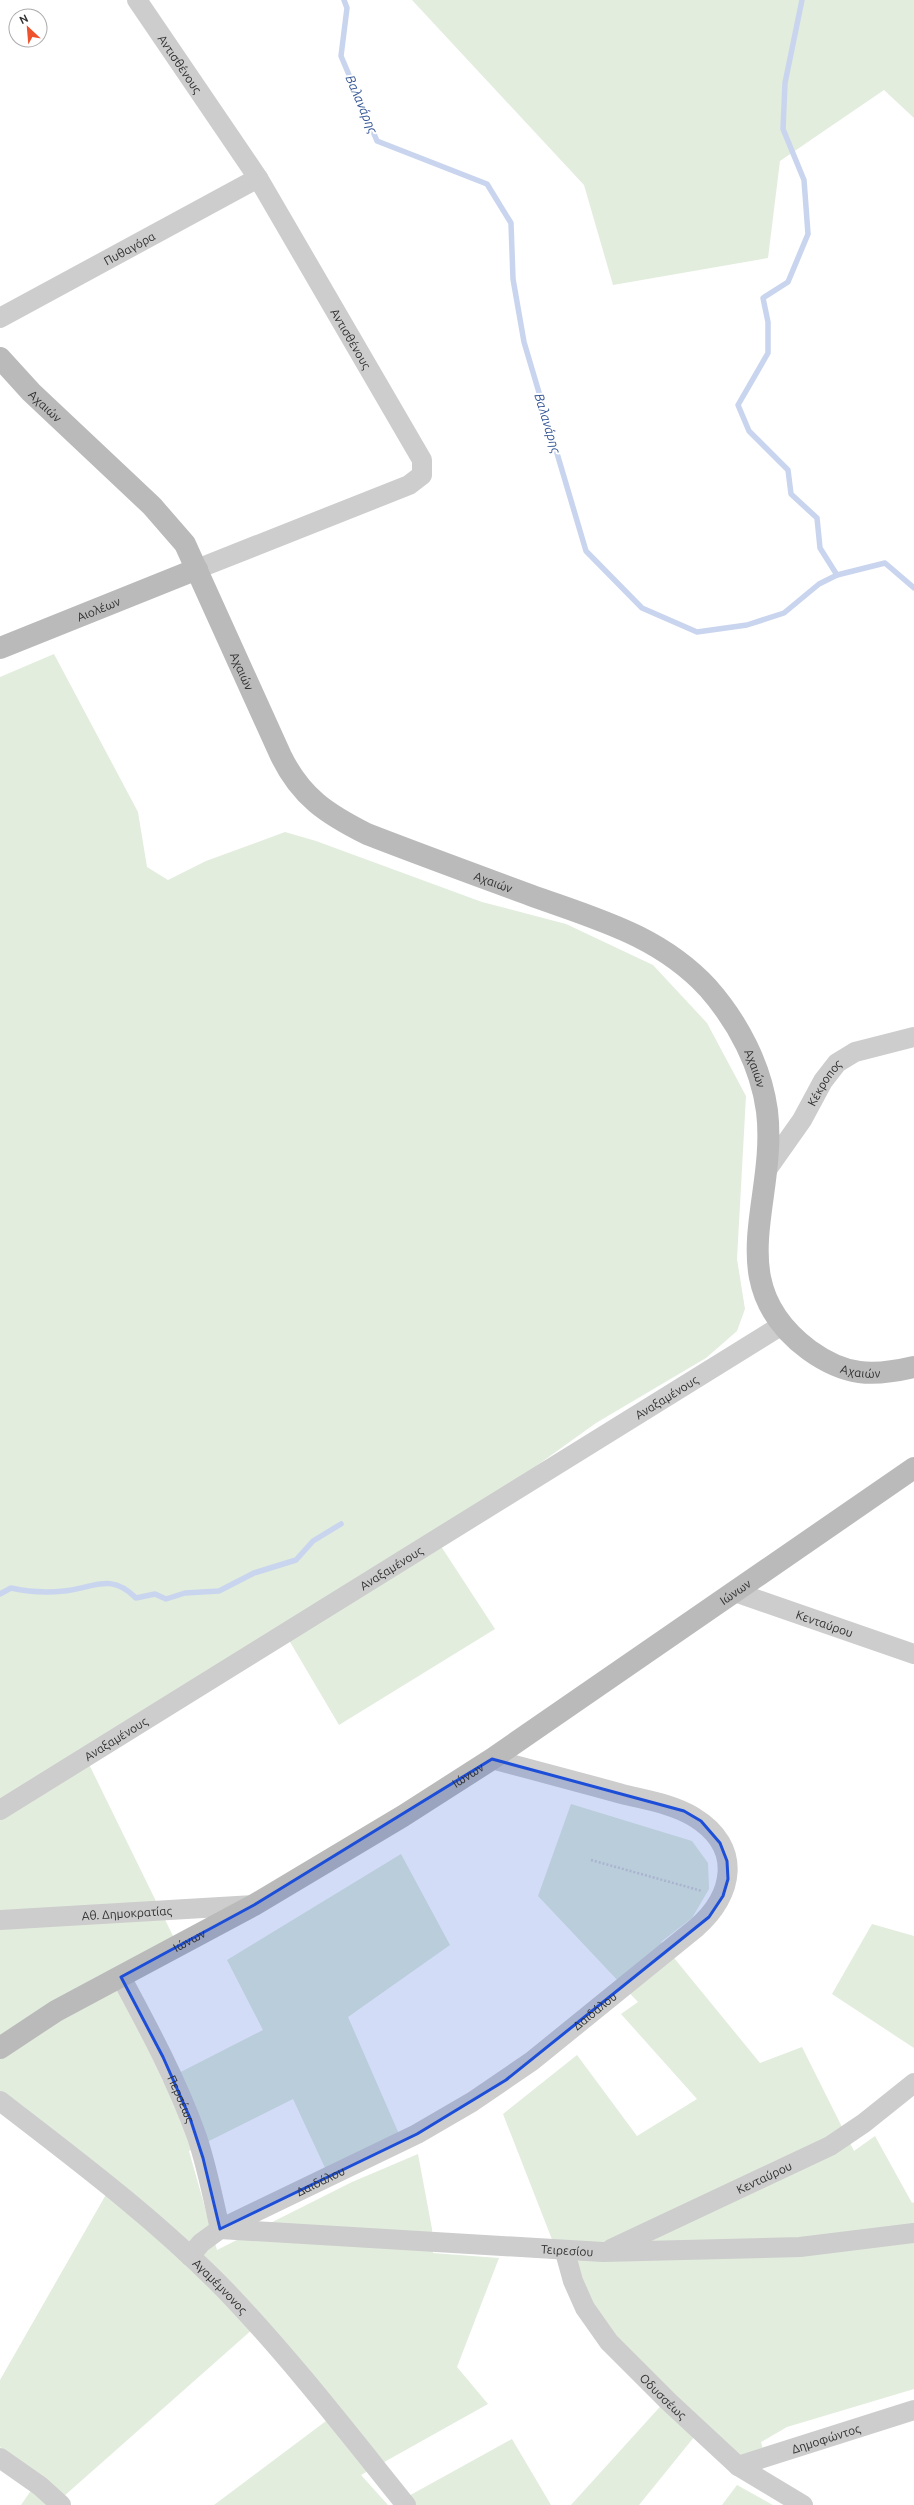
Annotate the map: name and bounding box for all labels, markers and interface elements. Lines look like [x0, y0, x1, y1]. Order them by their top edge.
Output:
north arrow [8, 8, 48, 48]
text: N [17, 12, 30, 26]
street label: Αντισθένους [156, 32, 205, 96]
water label: Βαλανάρης [343, 73, 381, 136]
street label: Πυθαγόρα [101, 229, 157, 267]
street label: Αντισθένους [329, 306, 374, 372]
street label: Αχαιών [27, 387, 65, 424]
water label: Βαλανάρης [531, 391, 564, 455]
street label: Αιολέων [75, 594, 122, 623]
street label: Αχαιών [228, 650, 257, 692]
street label: Αχαιών [472, 868, 515, 895]
street label: Αχαιών [743, 1047, 769, 1089]
street label: Κέκροπος [804, 1056, 844, 1108]
street label: Αχαιών [839, 1361, 881, 1379]
street label: Αναξαμένους [632, 1372, 701, 1421]
street label: Αναξαμένους [357, 1543, 426, 1592]
street label: Ιώνων [717, 1576, 753, 1607]
street label: Κενταύρου [794, 1607, 855, 1639]
street label: Αναξαμένους [82, 1714, 150, 1763]
street label: Ιώνων [449, 1760, 486, 1789]
street label: Αθ. Δημοκρατίας [81, 1903, 173, 1922]
street label: Ιώνων [171, 1926, 208, 1954]
street label: Δαιδάλου [570, 1989, 619, 2032]
street label: Περσέως [166, 2073, 198, 2125]
street label: Κενταύρου [734, 2159, 794, 2196]
street label: Δαιδάλου [294, 2163, 347, 2198]
street label: Τειρεσίου [541, 2242, 594, 2258]
street label: Αγαμέμνονος [191, 2256, 250, 2317]
street label: Οδυσσέως [638, 2371, 690, 2423]
street label: Δημοφώντος [790, 2421, 862, 2455]

